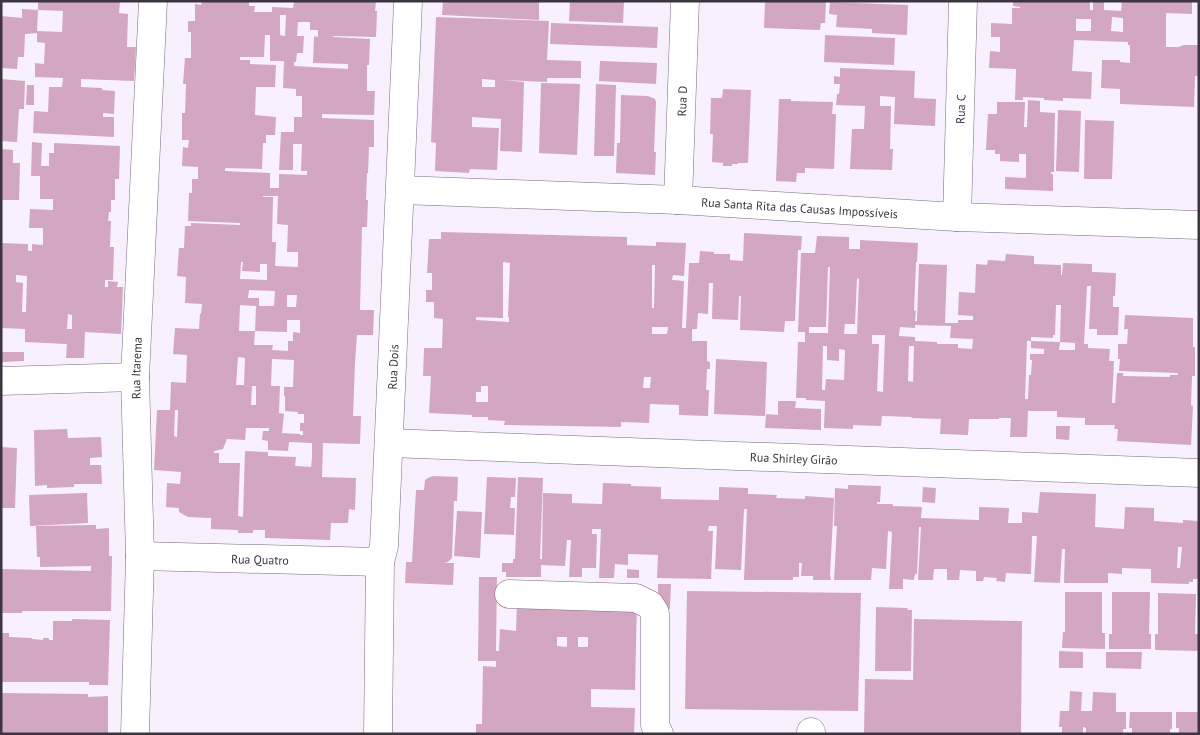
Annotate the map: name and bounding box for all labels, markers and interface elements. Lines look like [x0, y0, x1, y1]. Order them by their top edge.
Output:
street label: Rua D [673, 85, 690, 117]
street label: Rua C [952, 94, 968, 124]
street label: Rua Santa Rita das Causas Impossíveis [701, 194, 898, 221]
street label: Rua Itarema [127, 337, 144, 399]
street label: Rua Dois [384, 344, 401, 390]
street label: Rua Shirley Girão [750, 449, 838, 467]
street label: Rua Quatro [231, 551, 289, 567]

